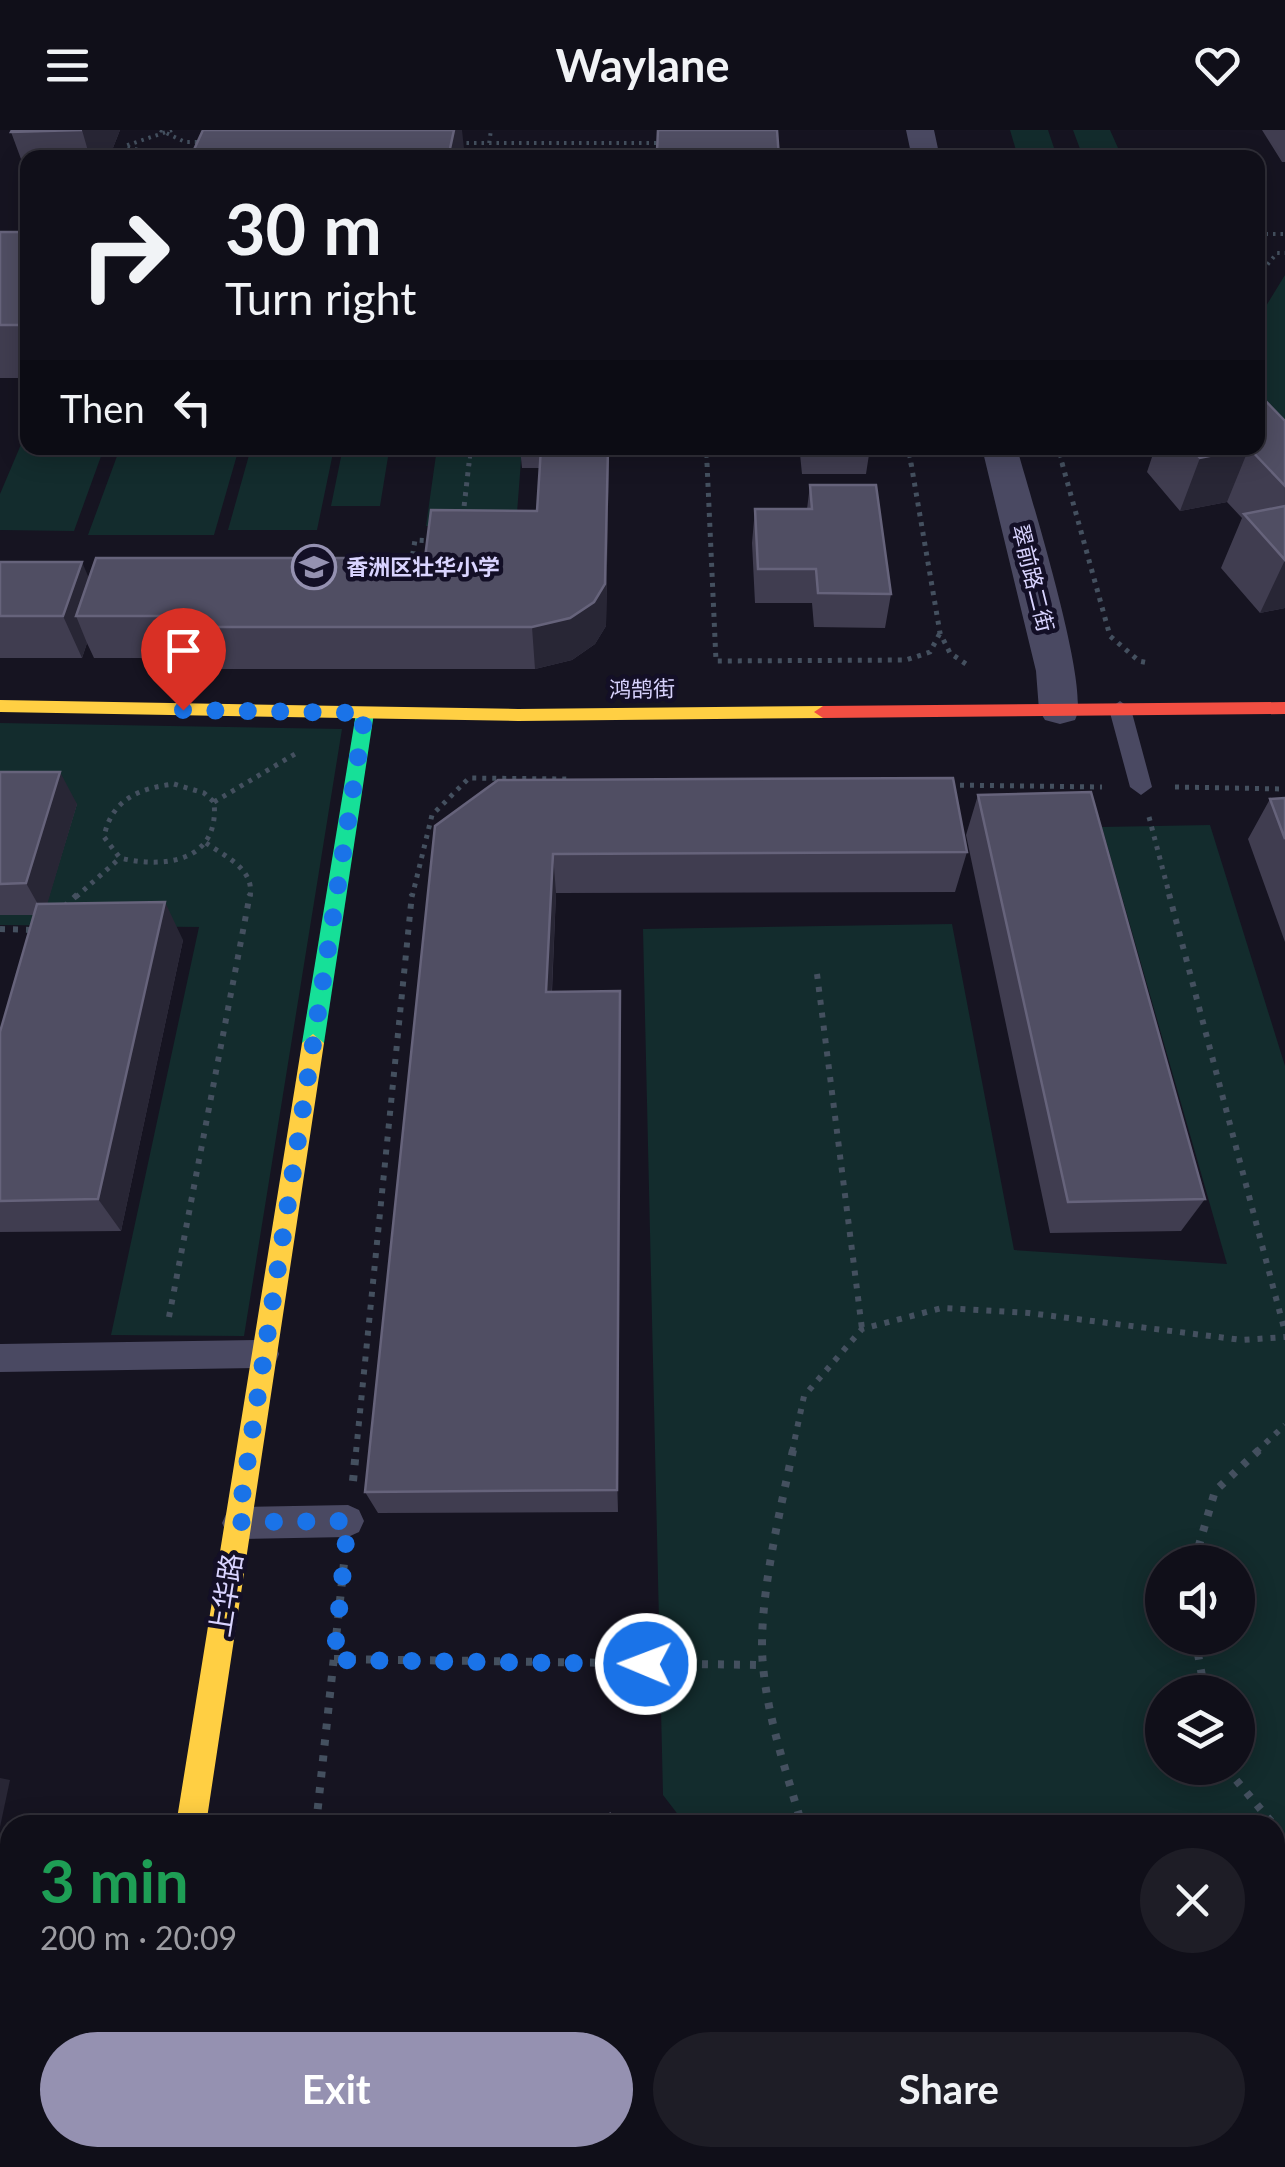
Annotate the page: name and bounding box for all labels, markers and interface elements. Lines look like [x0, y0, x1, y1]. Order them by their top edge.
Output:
icon: menu [40, 38, 95, 93]
text: Waylane [556, 38, 729, 92]
icon: heart [1190, 38, 1245, 93]
text: 30 m [225, 186, 382, 270]
icon: right [60, 190, 190, 320]
text: Turn right [225, 271, 416, 325]
icon: left [165, 380, 220, 435]
text: Then [60, 385, 145, 431]
street label: 翠前路二街 [1007, 521, 1060, 635]
school or university icon: 香洲区壮华小学 [291, 544, 337, 590]
place label: 香洲区壮华小学 [346, 553, 500, 580]
pin [141, 608, 226, 711]
icon: arrive [156, 623, 211, 678]
street label: 鸿鹄街 [609, 674, 675, 703]
map controls [1145, 1545, 1255, 1785]
button: sound [1145, 1545, 1255, 1655]
street label: 上华路 [202, 1551, 248, 1639]
position arrow [594, 1612, 698, 1716]
button: layers [1145, 1675, 1255, 1785]
text: 3 min [40, 1844, 189, 1916]
button: close [1140, 1848, 1245, 1953]
text: 200 m · 20:09 [40, 1918, 237, 1957]
button: Exit [40, 2032, 633, 2147]
button: Share [653, 2032, 1245, 2147]

